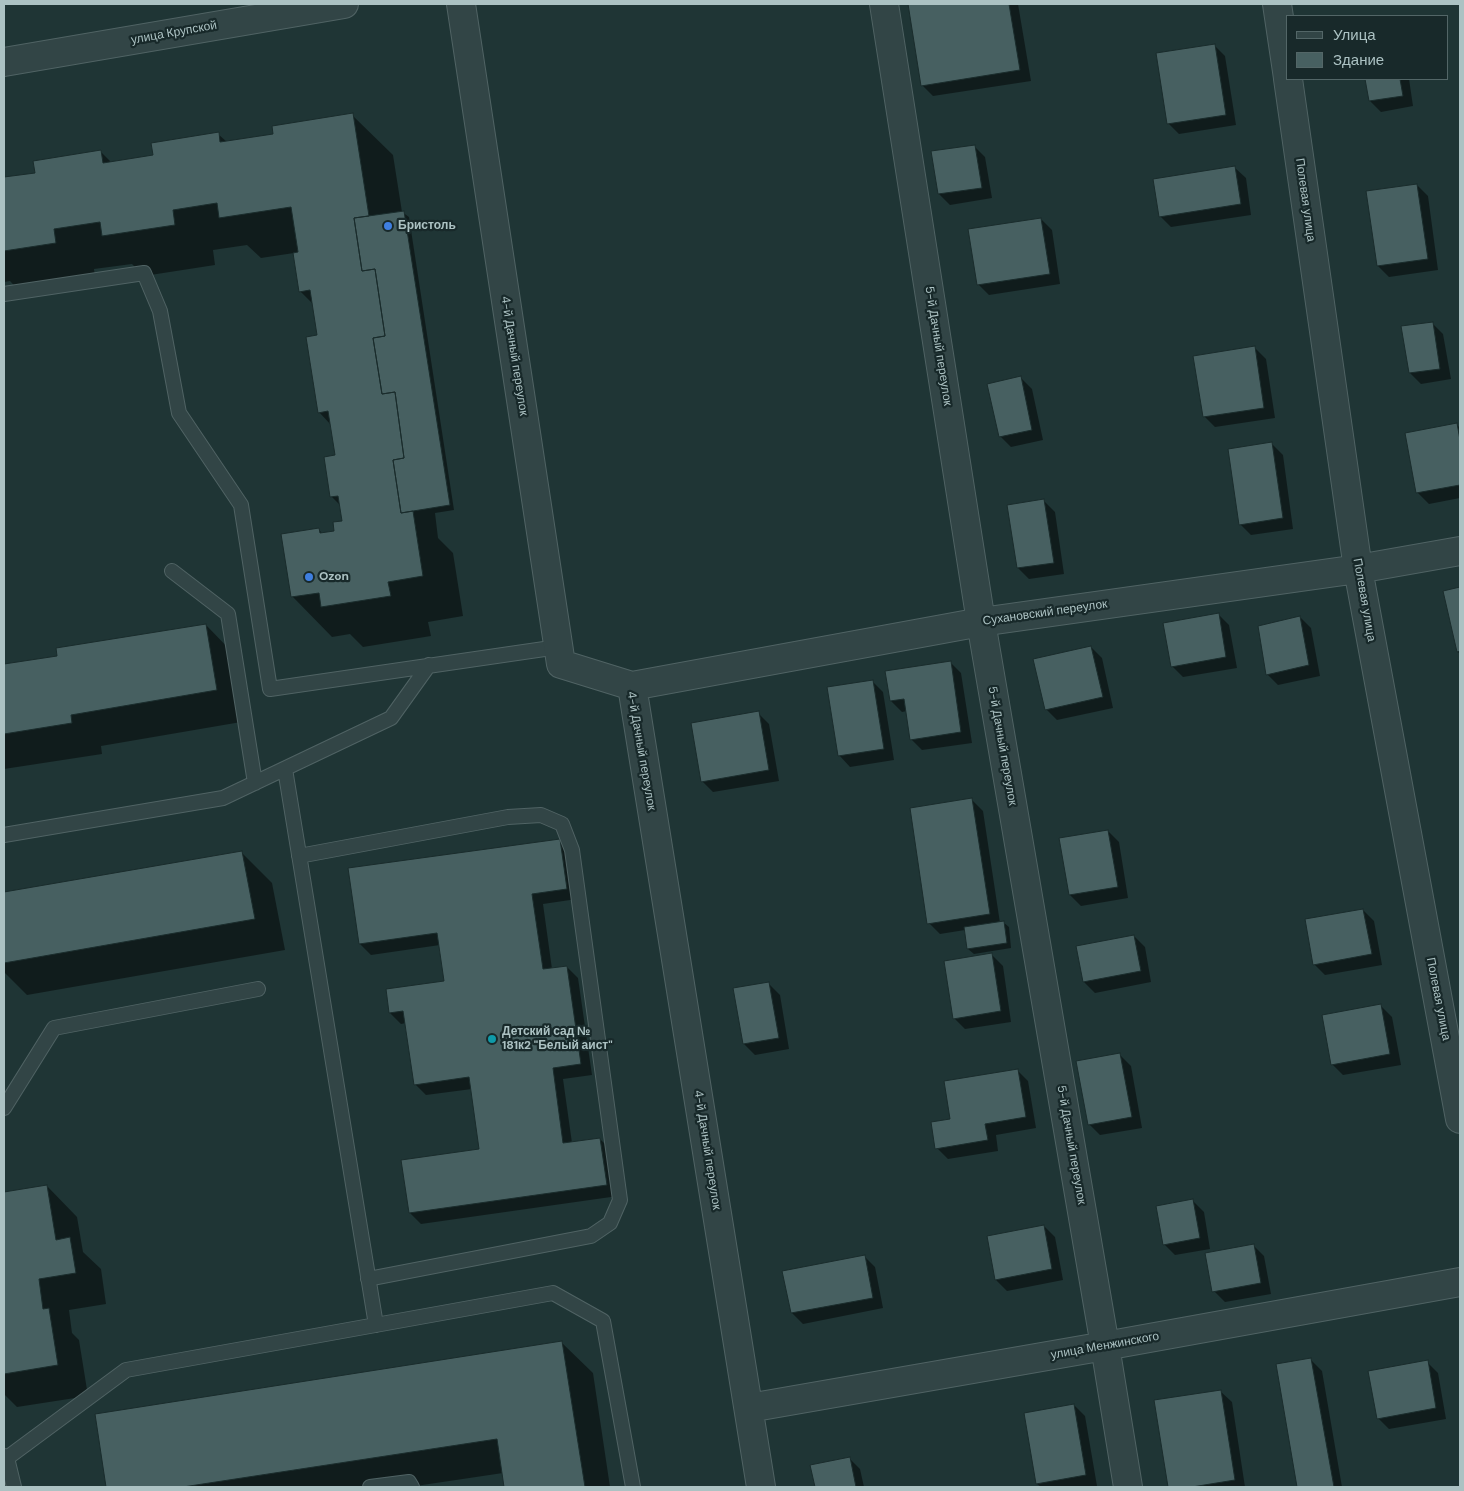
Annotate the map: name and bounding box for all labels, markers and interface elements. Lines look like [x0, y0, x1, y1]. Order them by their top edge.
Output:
legend [1286, 15, 1449, 80]
street label: улица Крупской [130, 18, 218, 48]
text: Улица [1333, 25, 1376, 45]
text: Здание [1333, 50, 1384, 70]
street label: Полевая улица [1292, 157, 1318, 243]
place label: Бристоль [398, 219, 456, 233]
marker: Бристоль [382, 220, 394, 232]
street label: 5-й Дачный переулок [921, 285, 955, 407]
street label: 4-й Дачный переулок [497, 295, 531, 417]
street label: Полевая улица [1350, 557, 1378, 643]
place label: Ozon [319, 570, 349, 584]
marker: Ozon [303, 571, 315, 583]
street label: Сухановский переулок [982, 597, 1108, 629]
street label: 5-й Дачный переулок [984, 685, 1020, 807]
street label: 4-й Дачный переулок [623, 690, 659, 812]
street label: Полевая улица [1423, 956, 1453, 1042]
place label: Детский сад № 181к2 "Белый аист" [502, 1025, 613, 1053]
marker: Детский сад № 181к2 "Белый аист" [486, 1033, 498, 1045]
street label: 5-й Дачный переулок [1053, 1084, 1089, 1206]
street label: 4-й Дачный переулок [690, 1089, 724, 1211]
street label: улица Менжинского [1050, 1329, 1160, 1363]

